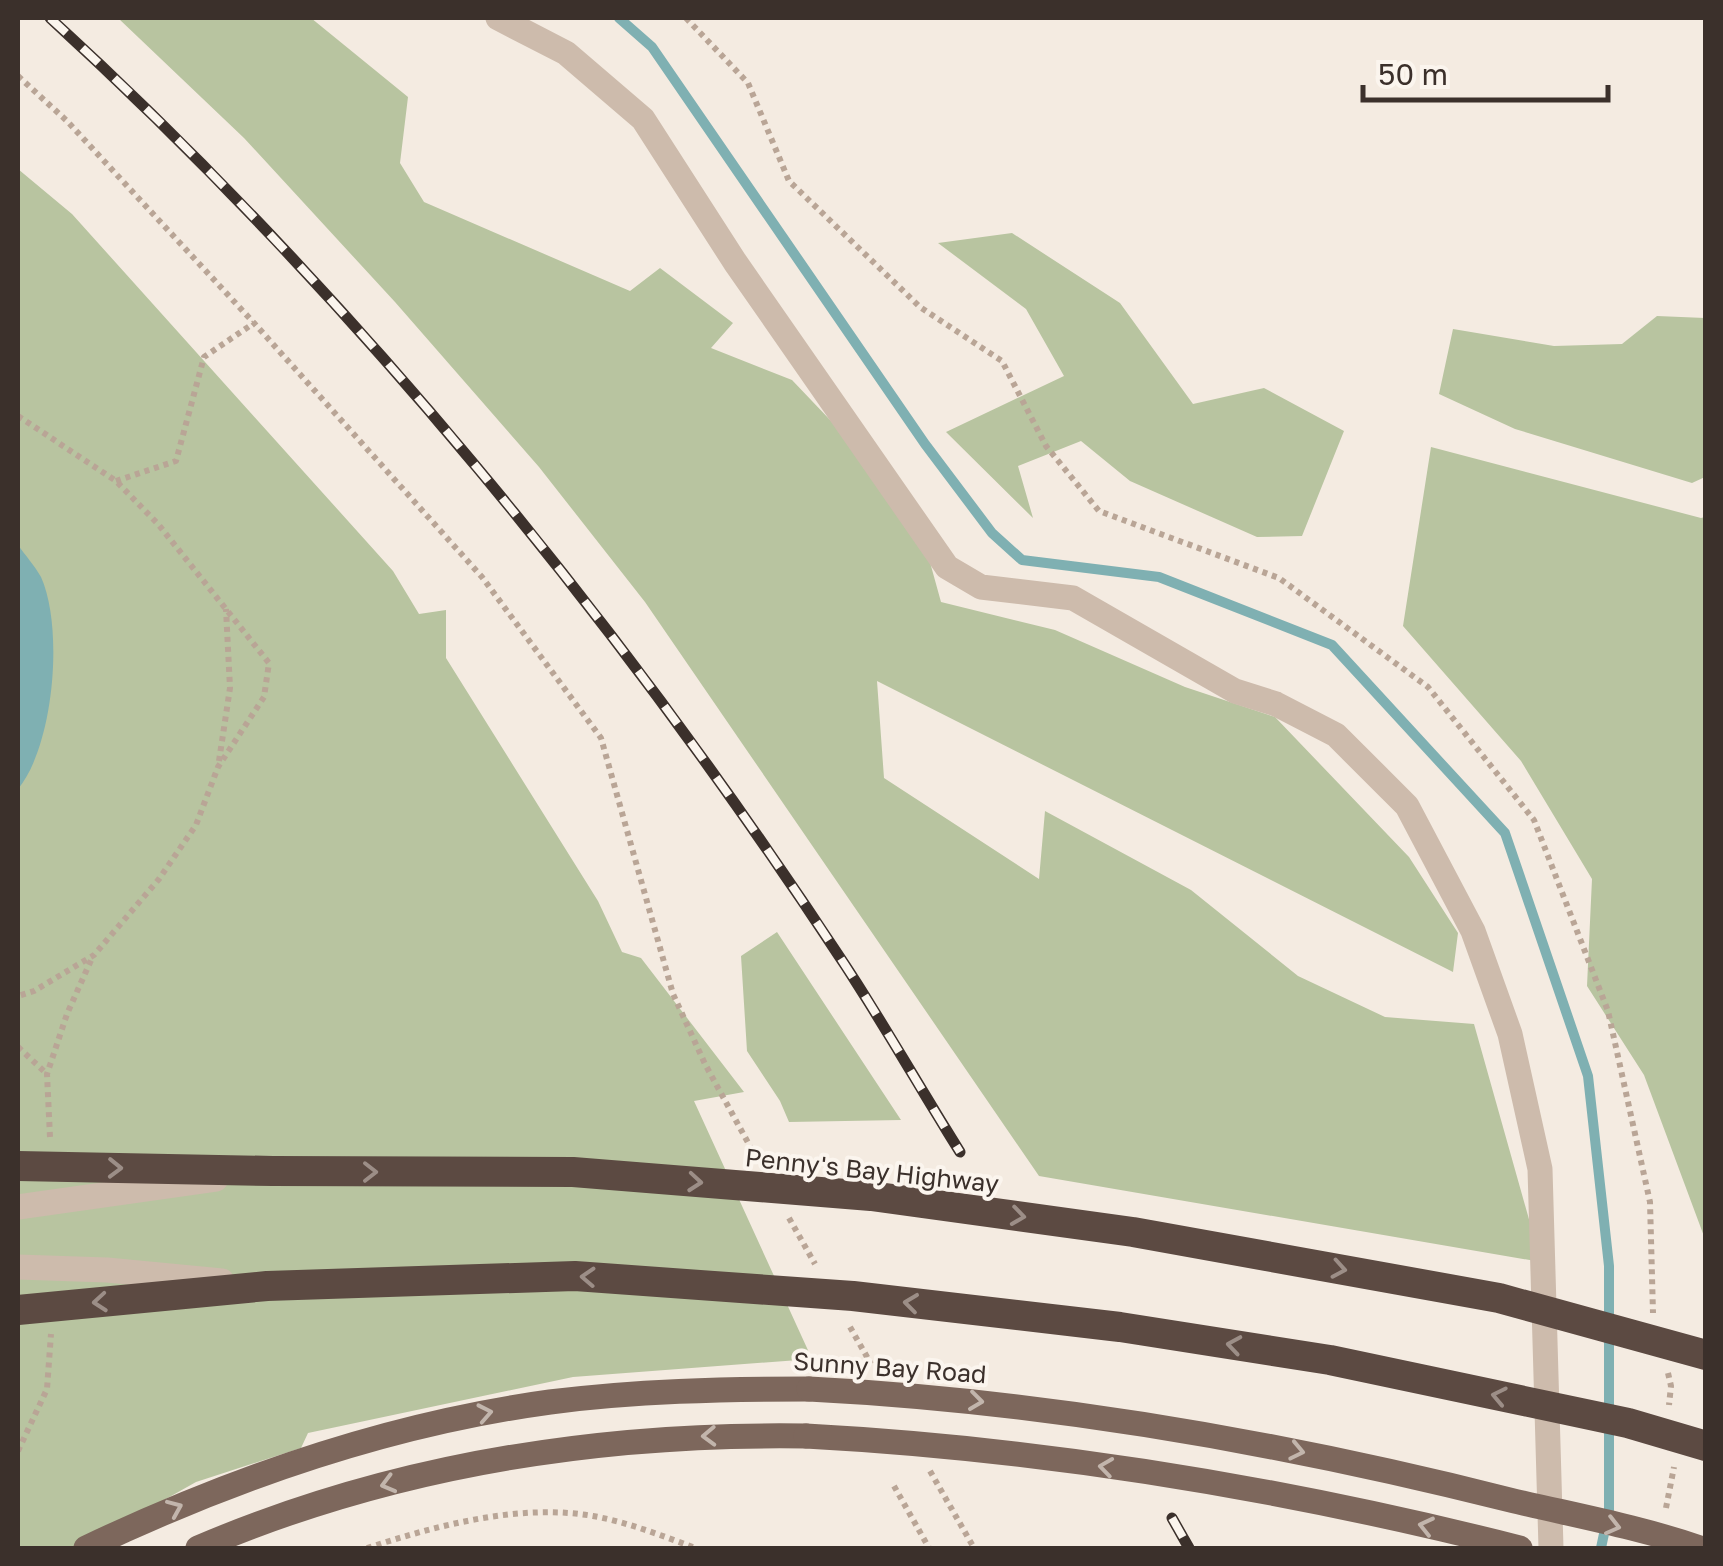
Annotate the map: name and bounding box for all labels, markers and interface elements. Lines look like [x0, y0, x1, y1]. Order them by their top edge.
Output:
scale bar [1363, 40, 1608, 102]
text: 50 m [1378, 56, 1448, 92]
street label: Penny's Bay Highway [744, 1141, 1000, 1199]
one-way arrow [107, 1157, 123, 1178]
one-way arrow [363, 1161, 379, 1182]
one-way arrow [687, 1170, 703, 1192]
one-way arrow [1010, 1205, 1026, 1226]
one-way arrow [1330, 1258, 1347, 1279]
one-way arrow [579, 1267, 595, 1288]
one-way arrow [92, 1290, 108, 1312]
one-way arrow [903, 1293, 919, 1314]
one-way arrow [1225, 1335, 1242, 1356]
street label: Sunny Bay Road [792, 1345, 988, 1389]
one-way arrow [1491, 1386, 1508, 1407]
one-way arrow [967, 1390, 984, 1411]
one-way arrow [476, 1404, 493, 1425]
one-way arrow [700, 1425, 716, 1446]
one-way arrow [1288, 1440, 1305, 1461]
one-way arrow [1098, 1457, 1114, 1478]
one-way arrow [380, 1473, 397, 1494]
one-way arrow [165, 1500, 183, 1520]
one-way arrow [1604, 1514, 1621, 1535]
one-way arrow [1418, 1517, 1435, 1538]

